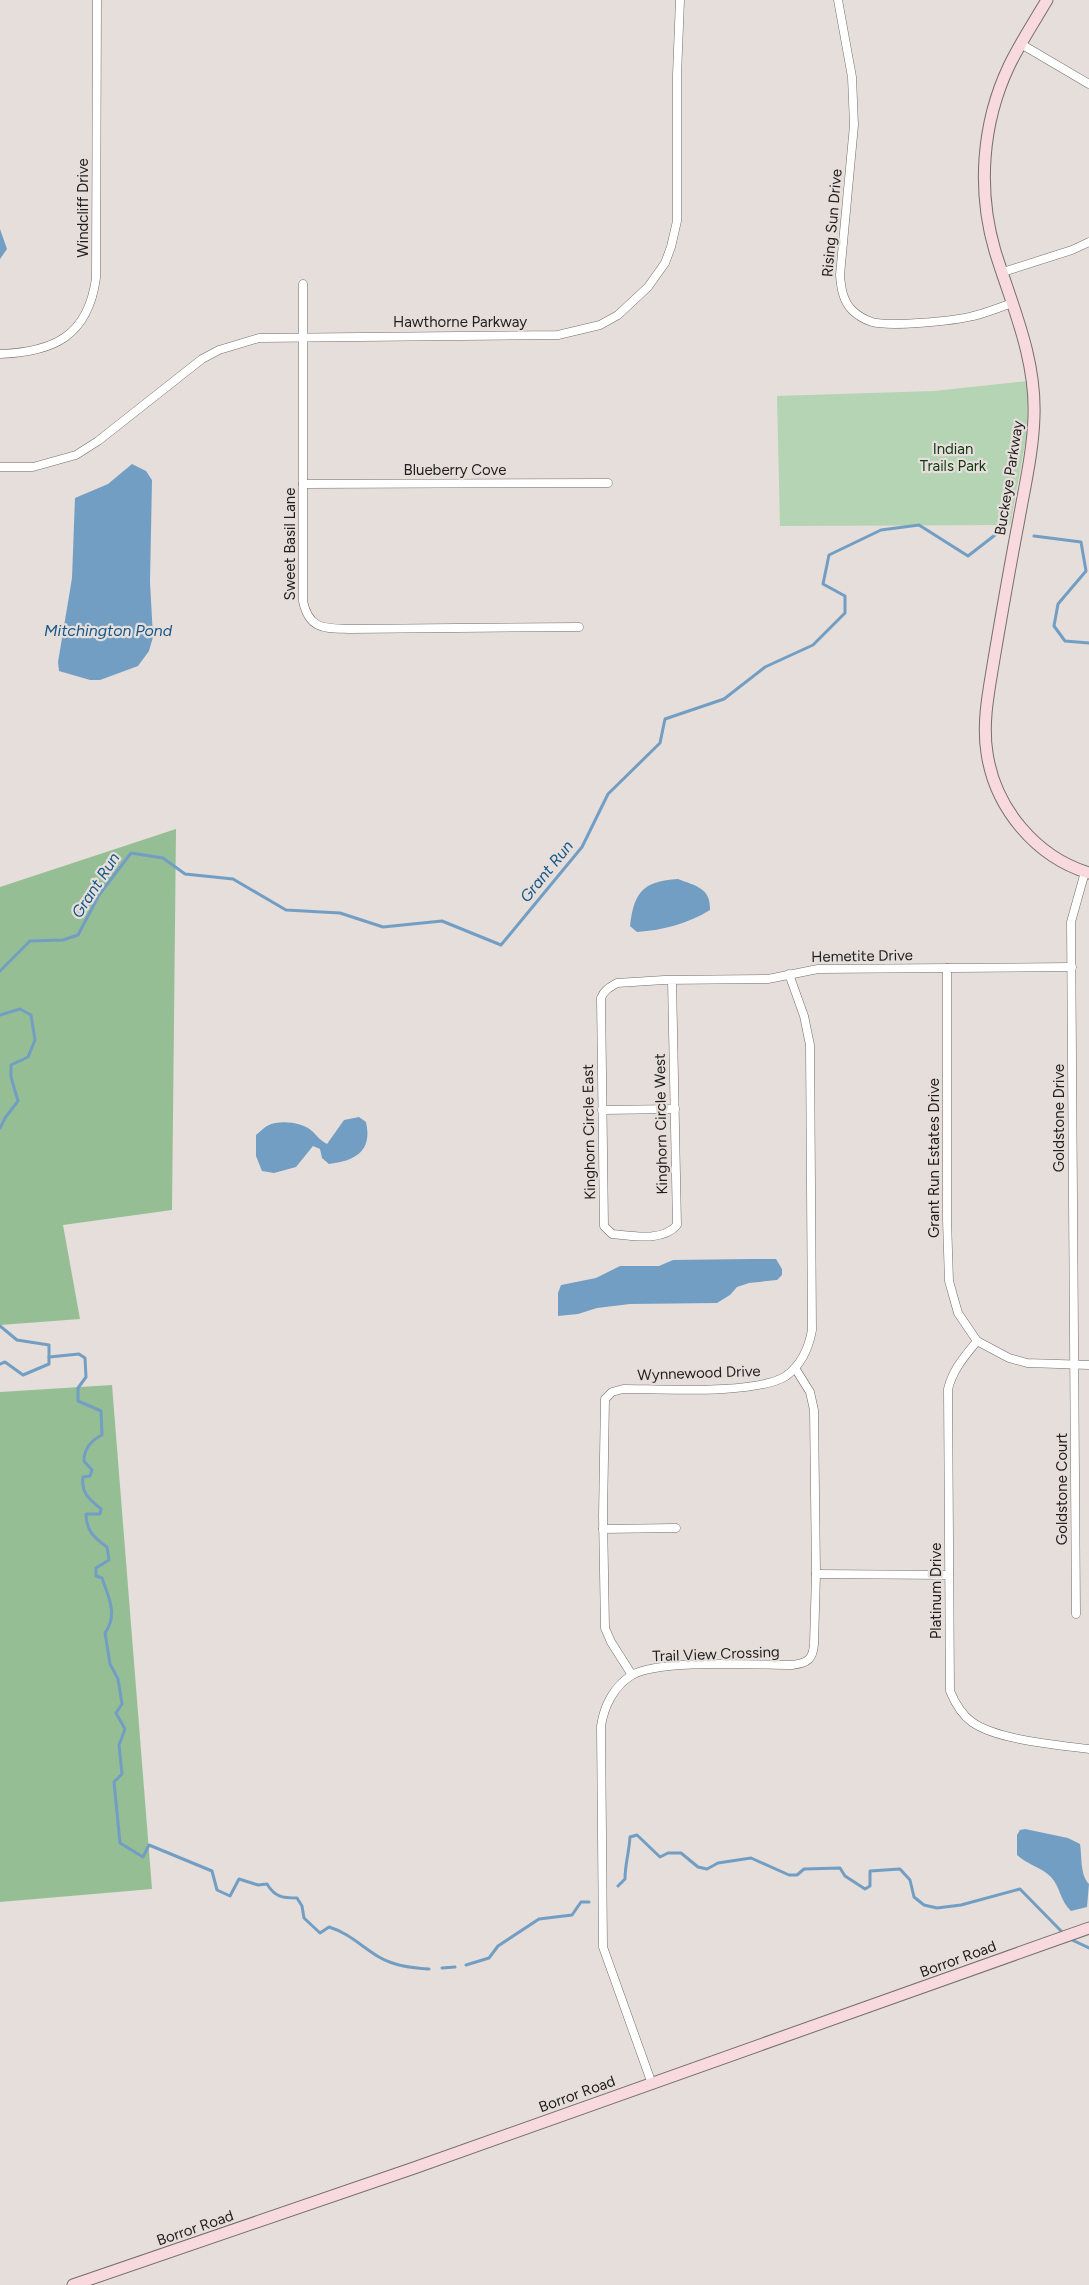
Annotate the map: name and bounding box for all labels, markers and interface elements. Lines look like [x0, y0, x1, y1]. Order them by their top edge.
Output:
street label: Windcliff Drive [74, 158, 92, 258]
street label: Rising Sun Drive [818, 168, 846, 278]
street label: Hawthorne Parkway [393, 313, 527, 331]
street label: Buckeye Parkway [991, 419, 1027, 537]
park label: Indian Trails Park [920, 440, 987, 475]
street label: Blueberry Cove [404, 461, 506, 479]
street label: Sweet Basil Lane [281, 488, 299, 600]
water label: Mitchington Pond [44, 621, 173, 640]
water label: Grant Run [516, 837, 577, 906]
water label: Grant Run [67, 849, 124, 921]
street label: Hemetite Drive [811, 946, 913, 966]
street label: Kinghorn Circle West [651, 1053, 671, 1195]
street label: Kinghorn Circle East [579, 1064, 599, 1200]
street label: Goldstone Drive [1050, 1064, 1068, 1172]
street label: Grant Run Estates Drive [925, 1078, 943, 1238]
street label: Wynnewood Drive [637, 1362, 761, 1384]
street label: Goldstone Court [1053, 1432, 1071, 1545]
street label: Platinum Drive [927, 1543, 945, 1639]
street label: Trail View Crossing [652, 1643, 780, 1665]
street label: Borror Road [917, 1937, 999, 1981]
street label: Borror Road [536, 2072, 618, 2116]
street label: Borror Road [154, 2206, 236, 2250]

